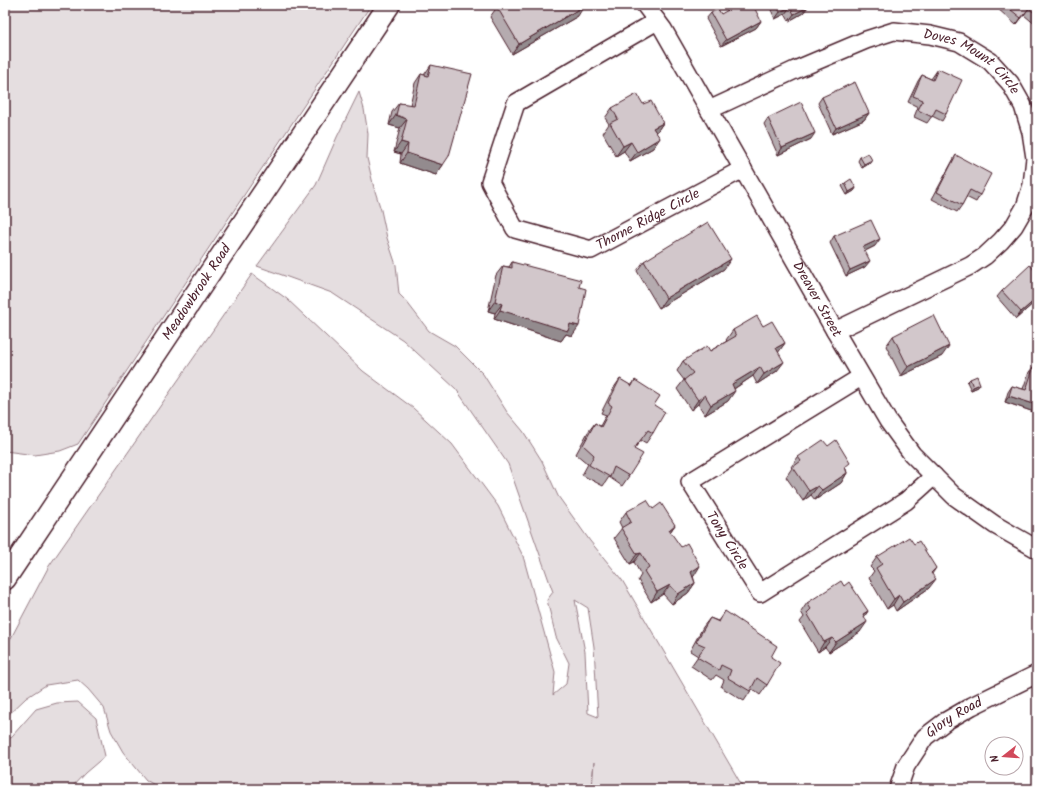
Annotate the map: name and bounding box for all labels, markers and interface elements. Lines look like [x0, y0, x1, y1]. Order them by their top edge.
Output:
street label: Doves Mount Circle [922, 23, 1026, 99]
street label: Thorne Ridge Circle [592, 183, 705, 256]
street label: Meadowbrook Road [157, 239, 238, 345]
street label: Dreaver Street [786, 257, 848, 342]
street label: Tony Circle [700, 507, 754, 575]
street label: Glory Road [921, 691, 987, 744]
north arrow [984, 736, 1024, 776]
text: N [986, 753, 1005, 765]

